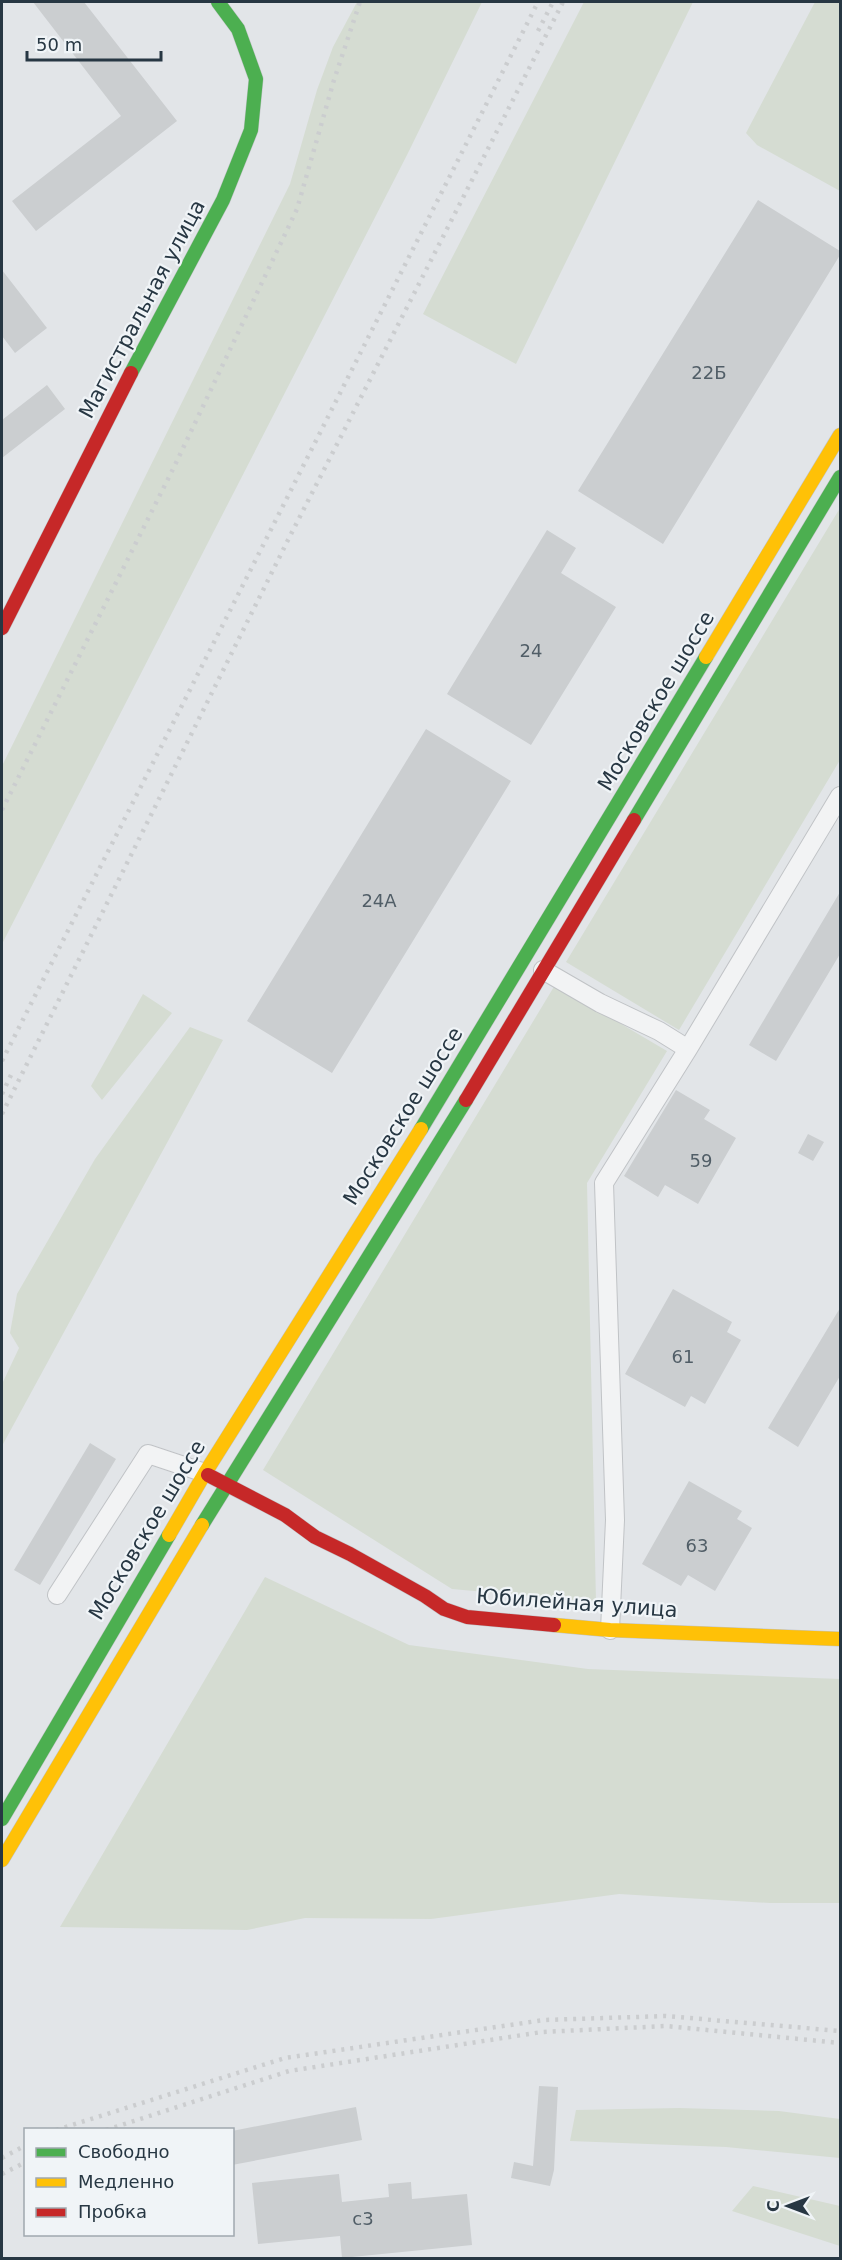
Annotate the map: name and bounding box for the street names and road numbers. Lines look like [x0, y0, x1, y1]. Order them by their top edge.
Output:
street label: Магистральная улица [74, 196, 210, 422]
street label: Московское шоссе [593, 607, 719, 795]
street label: Московское шоссе [338, 1023, 468, 1209]
street label: Московское шоссе [84, 1436, 210, 1624]
street label: Юбилейная улица [475, 1584, 679, 1622]

